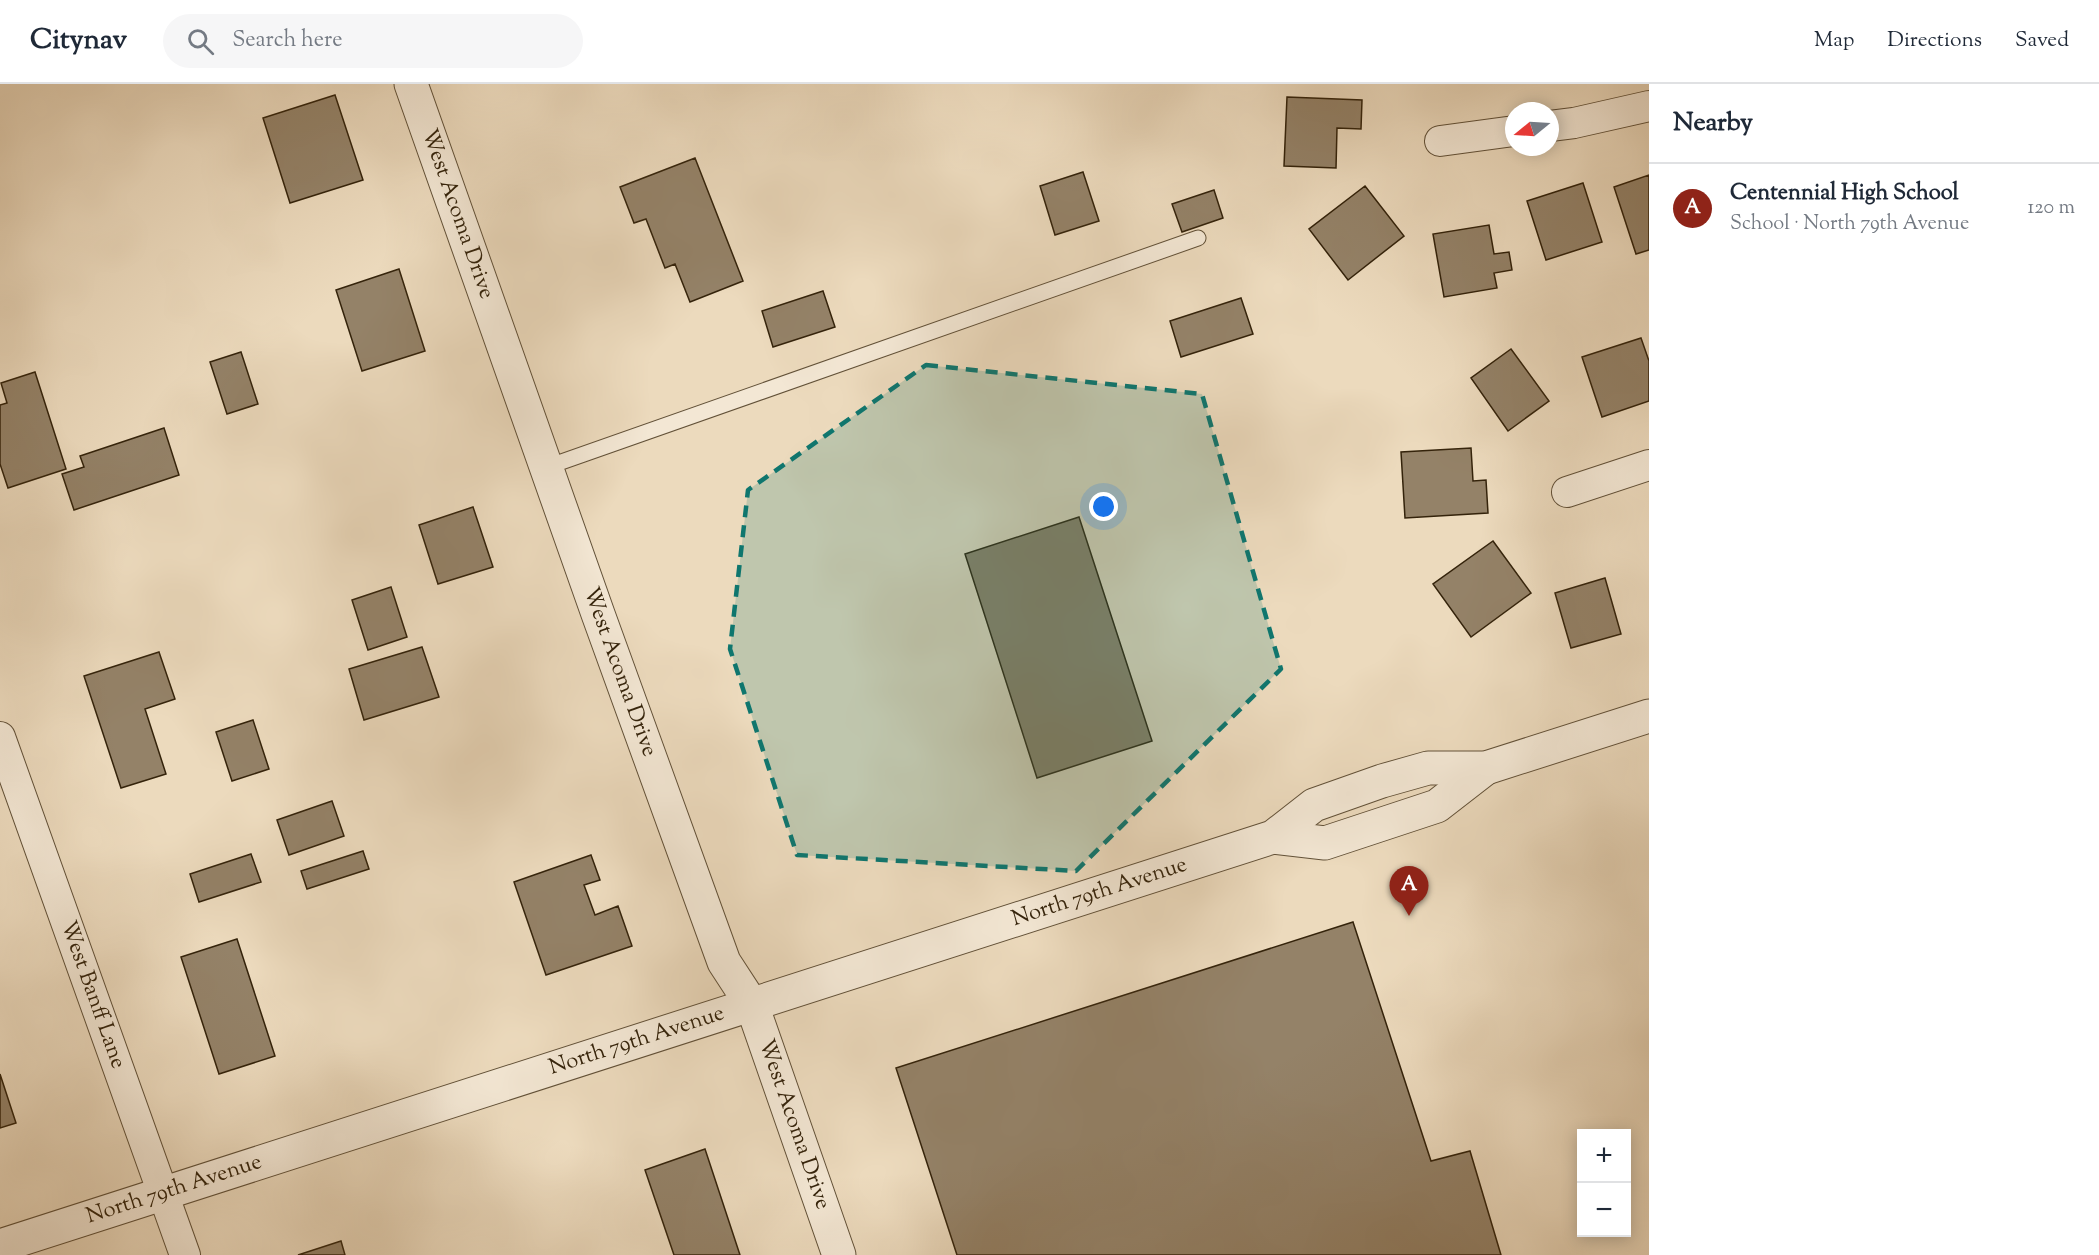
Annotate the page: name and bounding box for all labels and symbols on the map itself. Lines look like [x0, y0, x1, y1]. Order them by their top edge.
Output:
north arrow [1505, 102, 1559, 156]
street label: West Acoma Drive [412, 125, 502, 304]
your location [1089, 492, 1118, 521]
street label: West Acoma Drive [574, 583, 664, 762]
street label: North 79th Avenue [1008, 850, 1191, 936]
pin: A [1390, 866, 1428, 916]
street label: West Banff Lane [51, 917, 133, 1073]
street label: North 79th Avenue [545, 998, 729, 1085]
street label: West Acoma Drive [749, 1035, 838, 1214]
street label: North 79th Avenue [82, 1147, 266, 1233]

